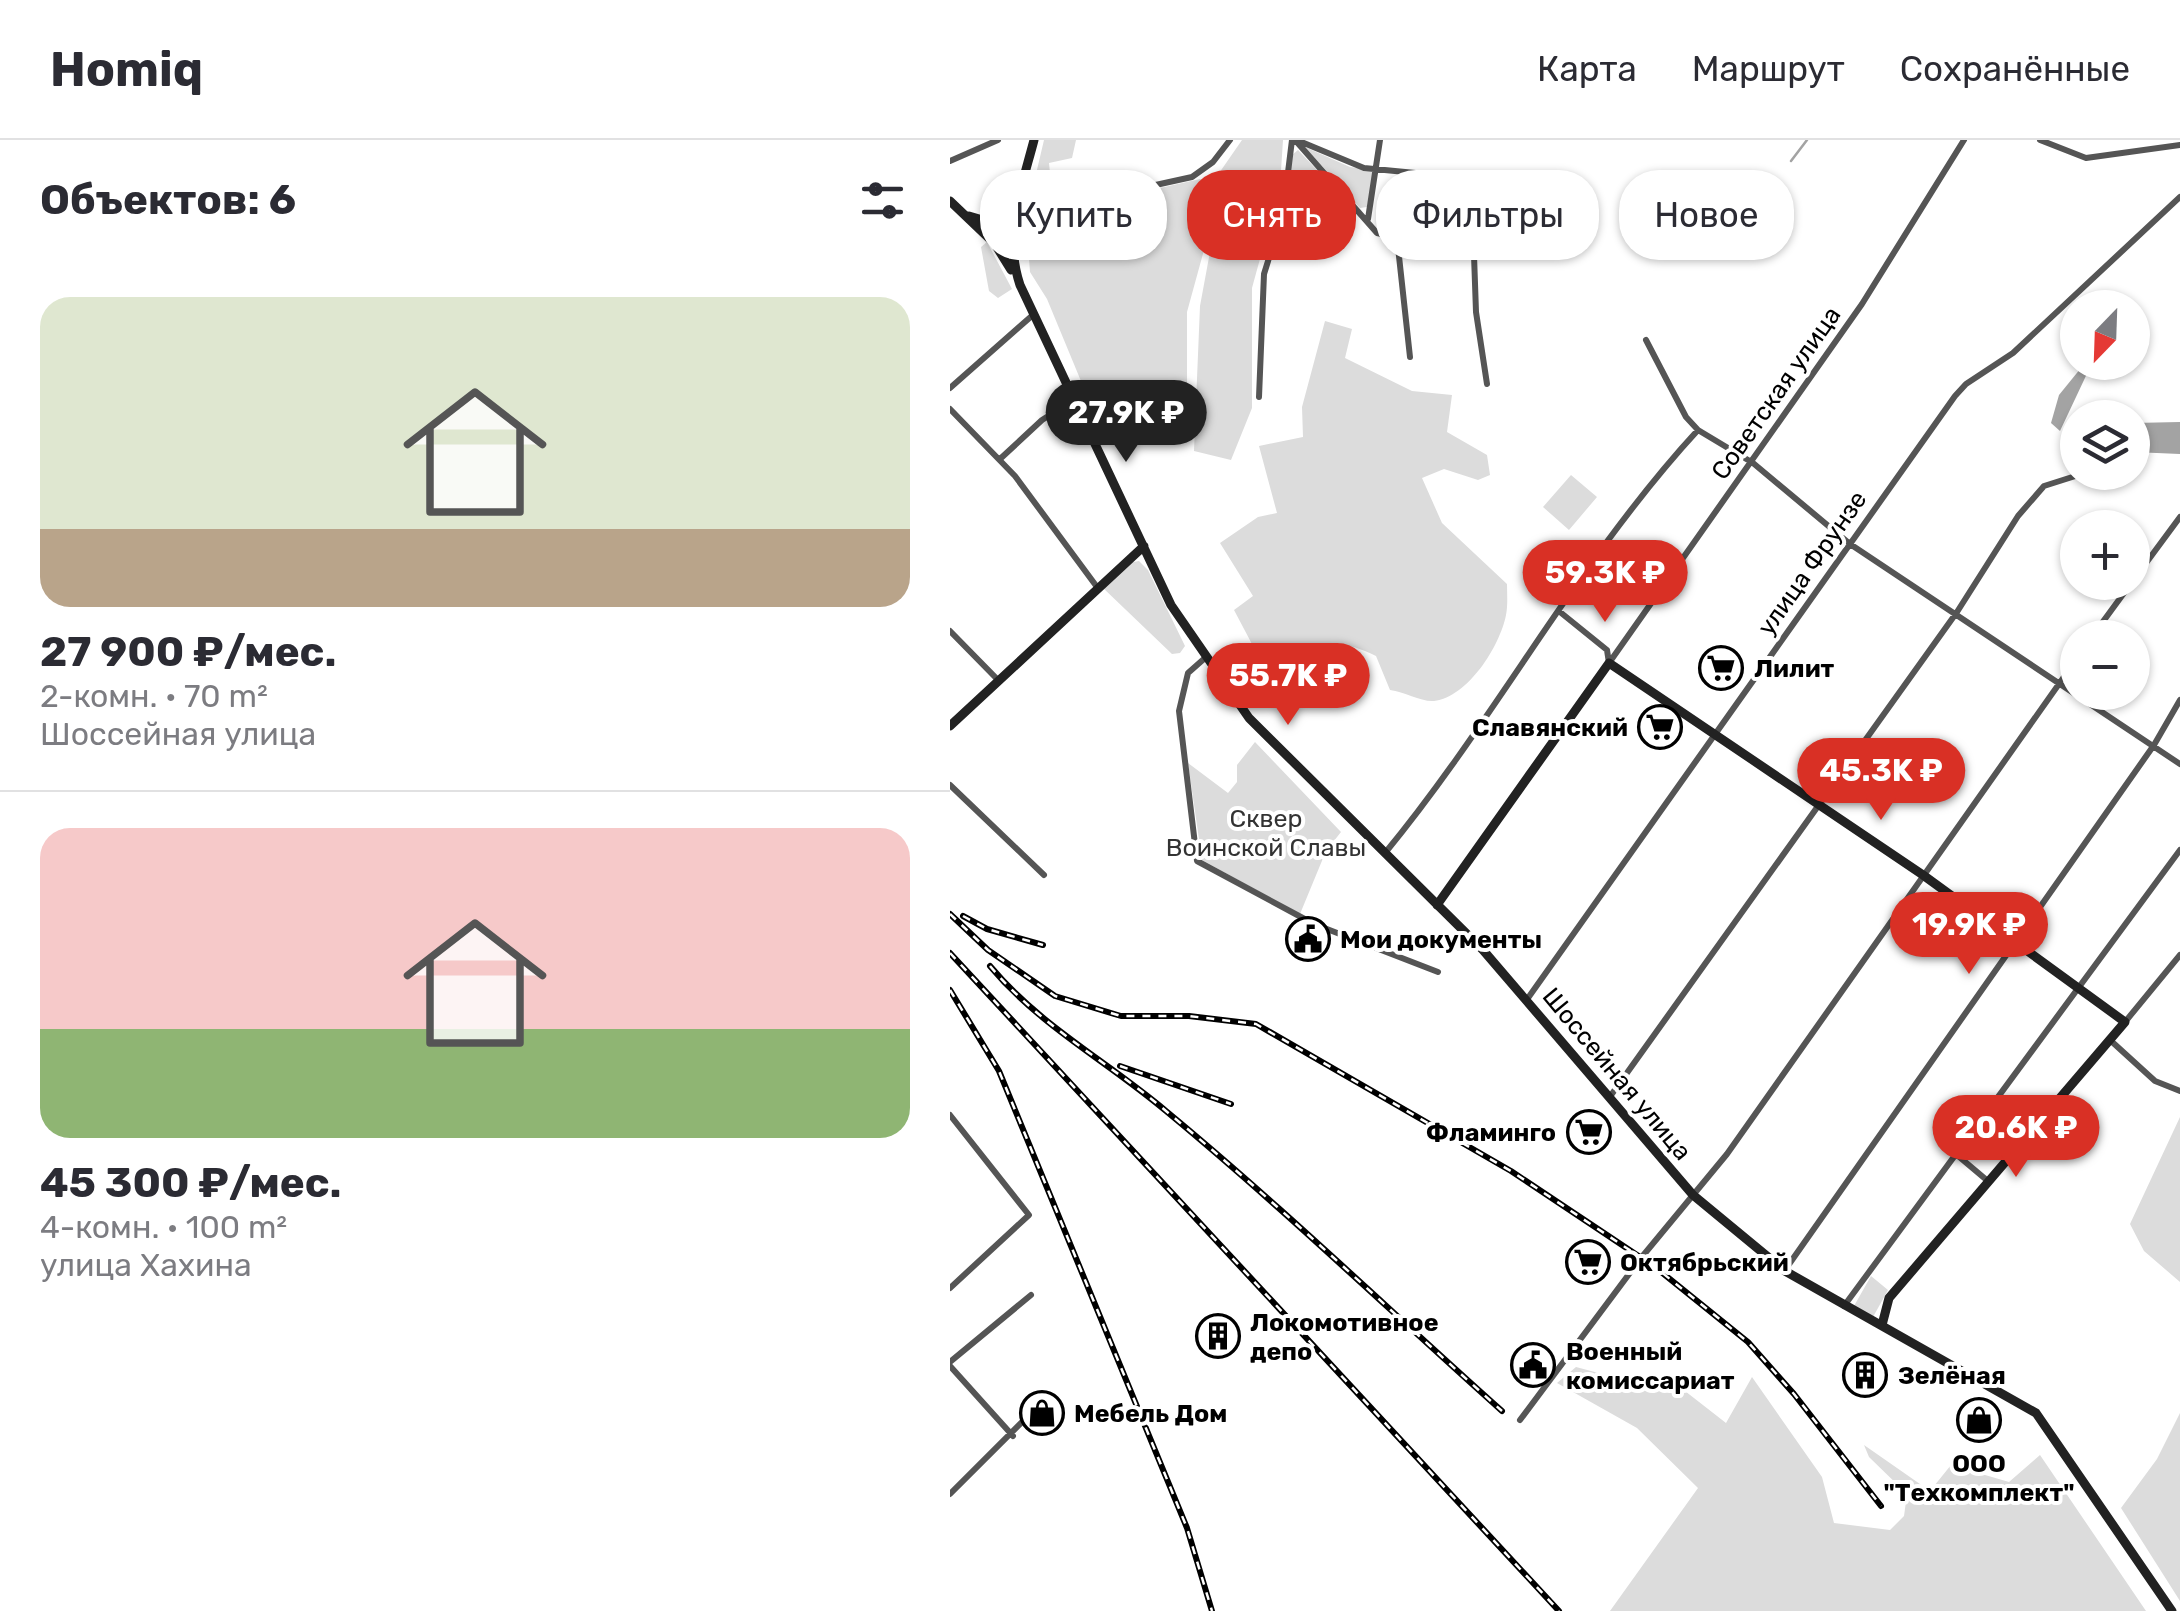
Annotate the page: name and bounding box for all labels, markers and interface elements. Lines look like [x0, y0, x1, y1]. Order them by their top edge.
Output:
text: Homiq [50, 41, 203, 98]
text: Карта [1537, 48, 1637, 90]
text: Маршрут [1692, 48, 1845, 90]
text: Сохранённые [1900, 48, 2130, 90]
chip: Купить [980, 170, 1167, 260]
chip: Снять [1187, 170, 1356, 260]
chip: Фильтры [1376, 170, 1599, 260]
chip: Новое [1619, 170, 1794, 260]
icon: filters [855, 173, 910, 228]
text: Объектов: 6 [40, 175, 296, 225]
north arrow [2060, 290, 2150, 380]
map controls [2060, 290, 2150, 710]
street label: Советская улица [1705, 301, 1847, 485]
icon: home [385, 362, 565, 542]
pin: 27.9K ₽ [1034, 380, 1218, 465]
text: 27.9K ₽ [1068, 393, 1184, 431]
button: layers [2060, 400, 2150, 490]
street label: улица Фрунзе [1751, 485, 1873, 641]
button: + [2060, 510, 2150, 600]
pin: 59.3K ₽ [1513, 540, 1697, 625]
text: 59.3K ₽ [1545, 553, 1665, 591]
button: − [2060, 620, 2150, 710]
text: 27 900 ₽/мес. [40, 627, 336, 677]
pin: 55.7K ₽ [1196, 643, 1380, 728]
supermarket icon: Лилит [1698, 645, 1744, 691]
place label: Лилит [1754, 654, 1835, 683]
text: 55.7K ₽ [1229, 656, 1347, 694]
text: 2-комн. · 70 m² [40, 677, 268, 715]
supermarket icon: Славянский [1637, 704, 1683, 750]
place label: Славянский [1472, 713, 1628, 742]
text: Шоссейная улица [40, 715, 316, 753]
pin: 45.3K ₽ [1789, 738, 1973, 823]
text: 45.3K ₽ [1819, 751, 1943, 789]
park label: Сквер Воинской Славы [1166, 804, 1366, 862]
pin: 19.9K ₽ [1877, 892, 2061, 977]
icon: home [385, 893, 565, 1073]
text: 19.9K ₽ [1912, 905, 2026, 943]
public building icon: Мои документы [1285, 916, 1331, 962]
place label: Мои документы [1340, 925, 1542, 954]
street label: Шоссейная улица [1537, 982, 1697, 1166]
pin: 20.6K ₽ [1924, 1095, 2108, 1180]
text: 20.6K ₽ [1954, 1108, 2078, 1146]
supermarket icon: Фламинго [1566, 1109, 1612, 1155]
place label: Фламинго [1426, 1118, 1556, 1147]
text: 45 300 ₽/мес. [40, 1158, 342, 1208]
text: 4-комн. · 100 m² [40, 1208, 287, 1246]
supermarket icon: Октябрьский [1565, 1239, 1611, 1285]
text: улица Хахина [40, 1246, 252, 1284]
place label: Октябрьский [1620, 1248, 1789, 1277]
place label: Локомотивное депо [1250, 1308, 1438, 1366]
building icon: Локомотивное депо [1195, 1313, 1241, 1359]
place label: Военный комиссариат [1566, 1337, 1735, 1395]
public building icon: Военный комиссариат [1510, 1342, 1556, 1388]
building icon: Зелёная [1842, 1352, 1888, 1398]
place label: Зелёная [1898, 1361, 2006, 1390]
shop icon: Мебель Дом [1019, 1390, 1065, 1436]
shop icon: ООО "Техкомплект" [1956, 1397, 2002, 1443]
place label: Мебель Дом [1074, 1399, 1227, 1428]
place label: ООО "Техкомплект" [1884, 1449, 2074, 1507]

